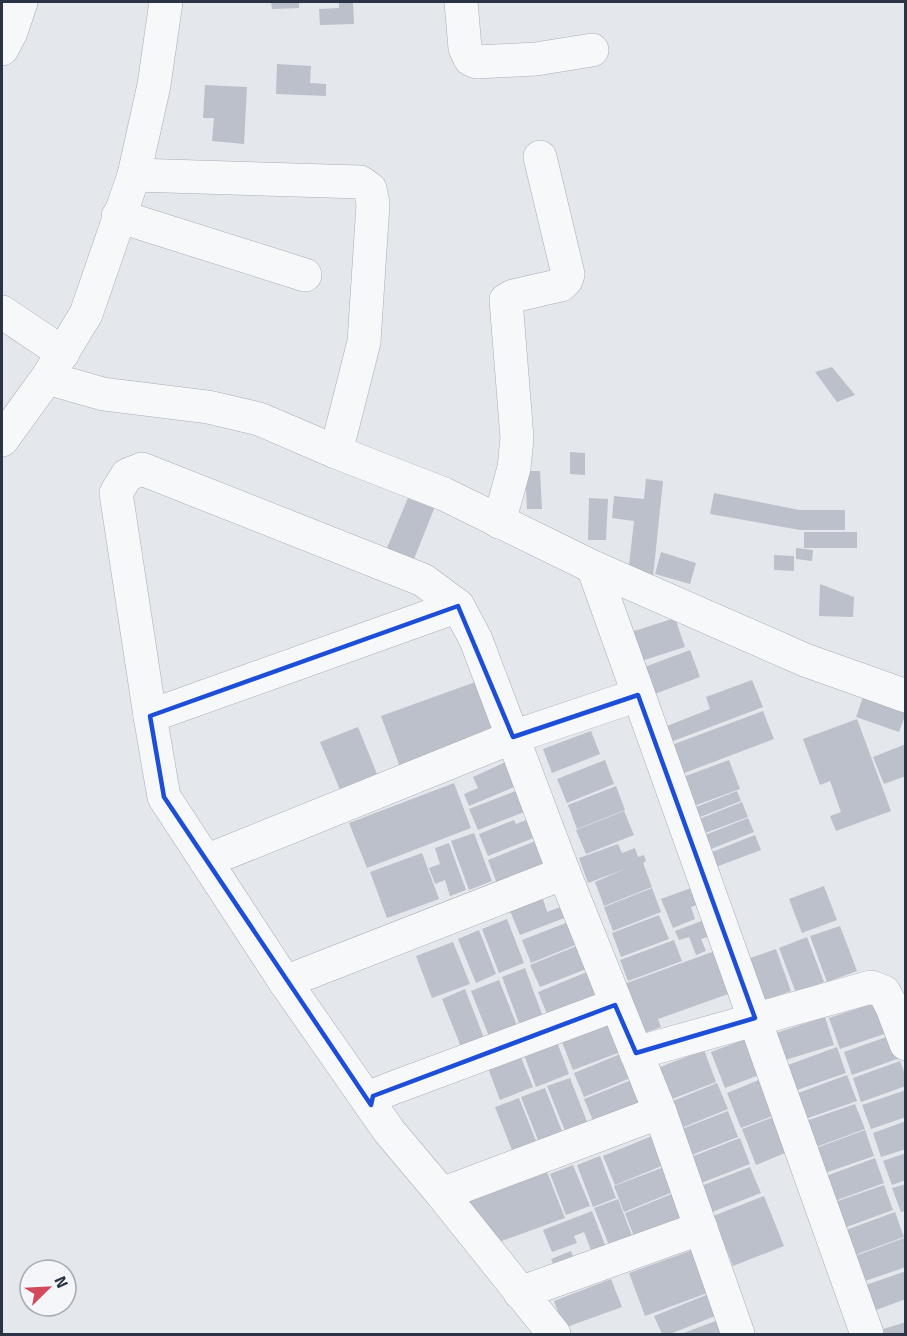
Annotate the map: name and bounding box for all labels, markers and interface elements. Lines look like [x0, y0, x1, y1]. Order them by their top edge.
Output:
north arrow [18, 1258, 78, 1318]
text: N [49, 1273, 72, 1291]

